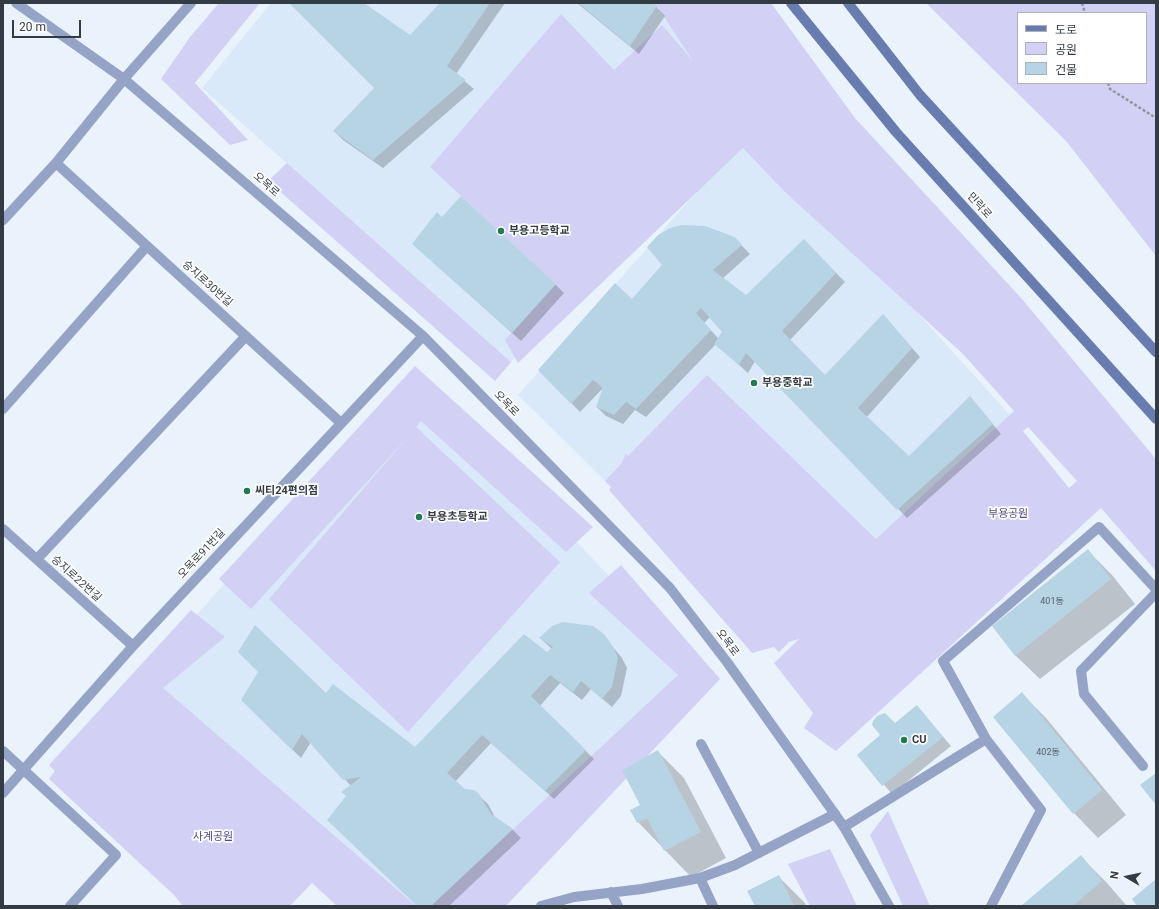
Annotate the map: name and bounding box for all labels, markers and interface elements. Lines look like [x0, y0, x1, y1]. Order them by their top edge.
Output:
scale bar [14, 12, 83, 38]
legend [1017, 12, 1147, 84]
text: 20 m [19, 20, 46, 34]
text: 도로 [1055, 23, 1077, 37]
text: 공원 [1055, 43, 1077, 57]
text: 건물 [1055, 63, 1077, 77]
street label: 오목로 [250, 170, 282, 200]
street label: 민락로 [964, 190, 994, 222]
place label: 부용고등학교 [509, 224, 570, 238]
marker: 부용고등학교 [496, 226, 506, 236]
street label: 승지로30번길 [179, 258, 235, 310]
place label: 부용중학교 [762, 376, 813, 390]
marker: 부용중학교 [749, 378, 759, 388]
street label: 오목로 [491, 388, 521, 420]
place label: 씨티24편의점 [255, 484, 318, 498]
marker: 씨티24편의점 [242, 486, 252, 496]
park label: 부용공원 [988, 507, 1028, 521]
place label: 부용초등학교 [427, 510, 488, 524]
marker: 부용초등학교 [414, 512, 424, 522]
street label: 오목로91번길 [176, 526, 228, 582]
street label: 승지로22번길 [48, 553, 104, 605]
house number: 401동 [1040, 597, 1064, 607]
street label: 오목로 [713, 627, 741, 659]
place label: CU [912, 733, 926, 747]
marker: CU [899, 735, 909, 745]
house number: 402동 [1036, 748, 1060, 758]
park label: 사계공원 [193, 830, 233, 844]
north arrow [1107, 857, 1147, 897]
text: N [1108, 870, 1122, 880]

